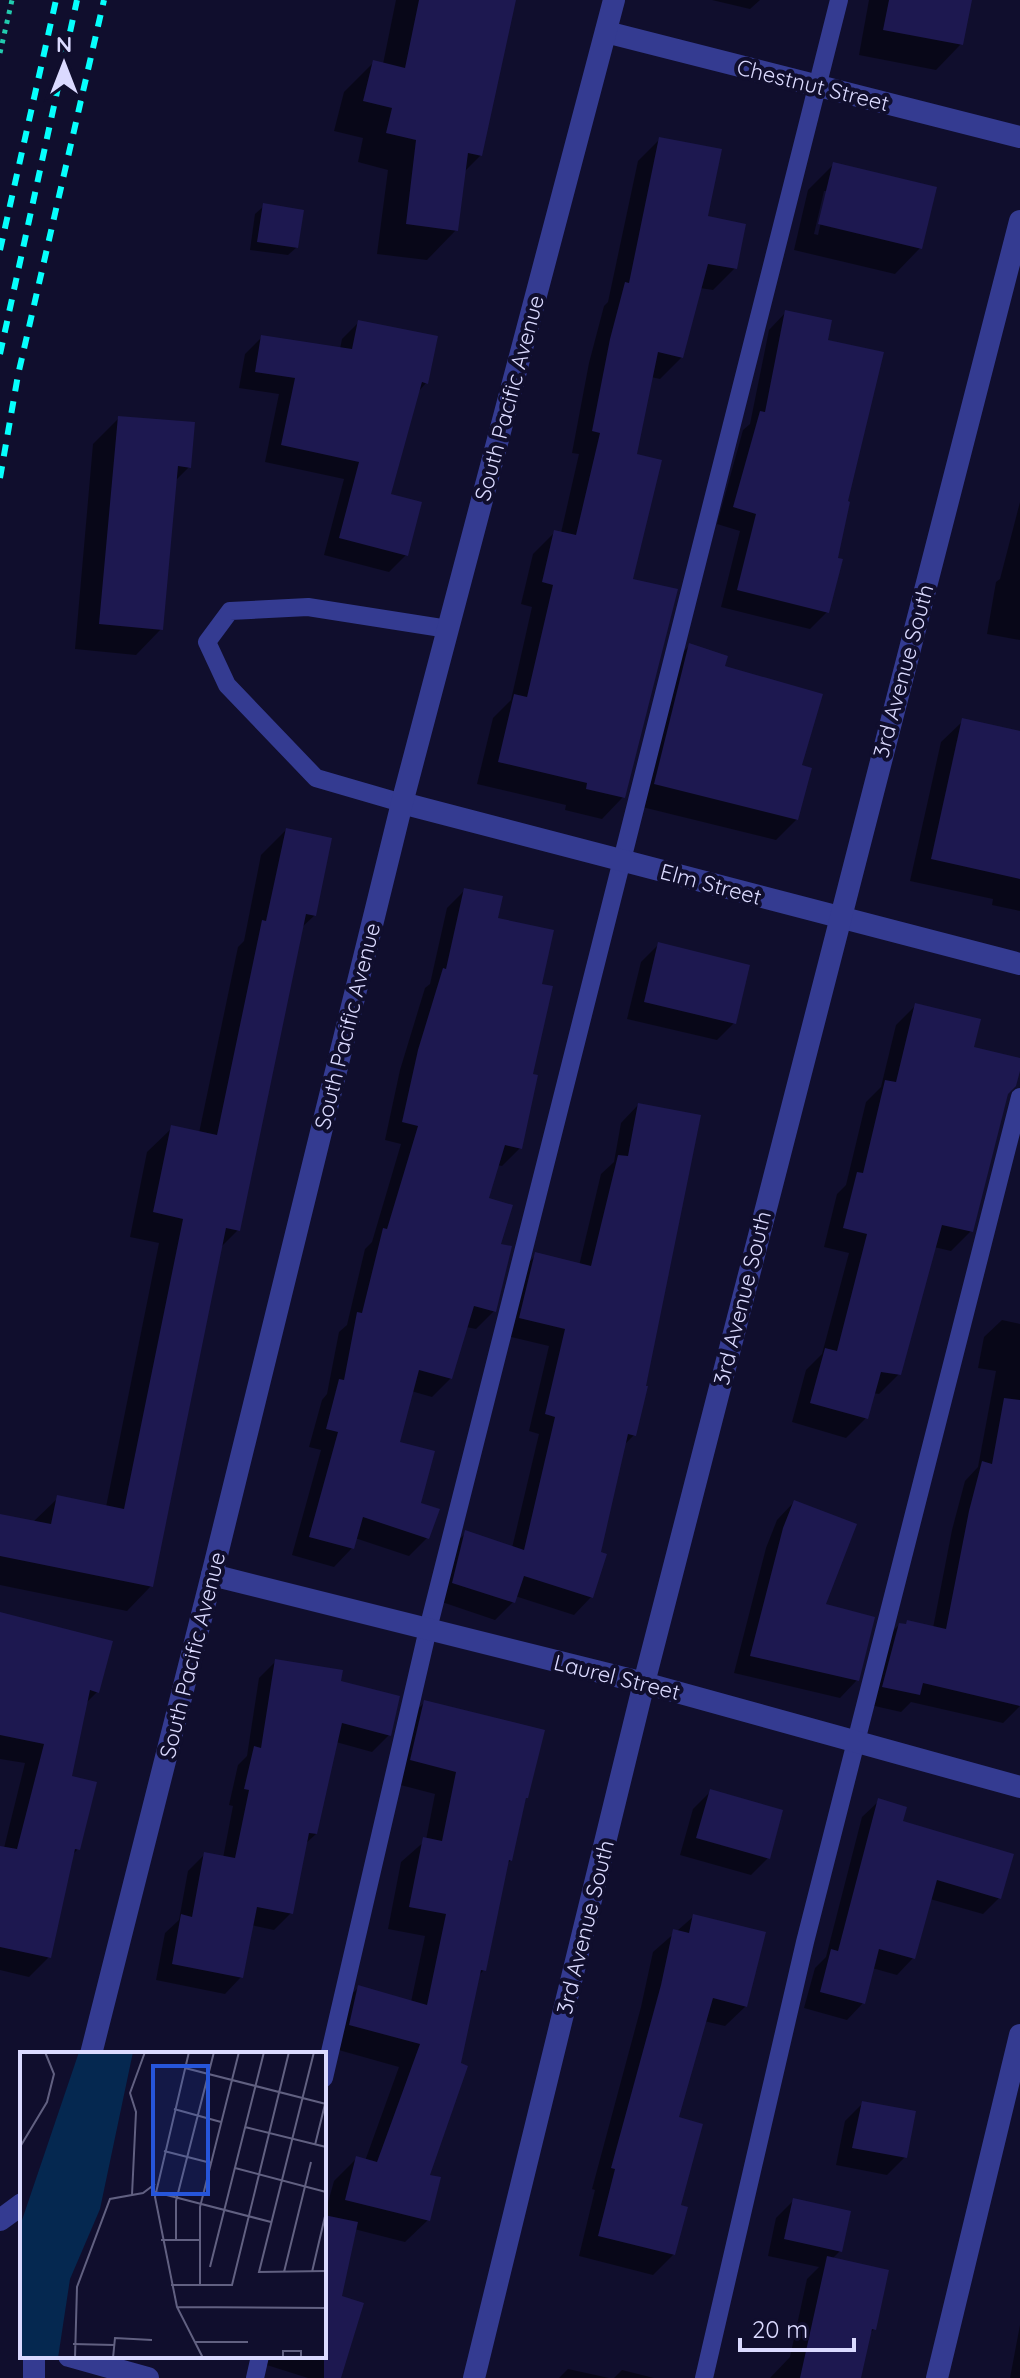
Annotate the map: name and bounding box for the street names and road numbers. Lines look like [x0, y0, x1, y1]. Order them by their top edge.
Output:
street label: Chestnut Street [734, 53, 892, 117]
street label: South Pacific Avenue [468, 292, 550, 504]
street label: 3rd Avenue South [866, 581, 940, 761]
street label: Elm Street [657, 857, 765, 911]
street label: South Pacific Avenue [308, 920, 386, 1132]
street label: 3rd Avenue South [707, 1208, 777, 1388]
street label: South Pacific Avenue [153, 1549, 231, 1761]
street label: Laurel Street [551, 1648, 683, 1706]
street label: 3rd Avenue South [550, 1837, 620, 2017]

